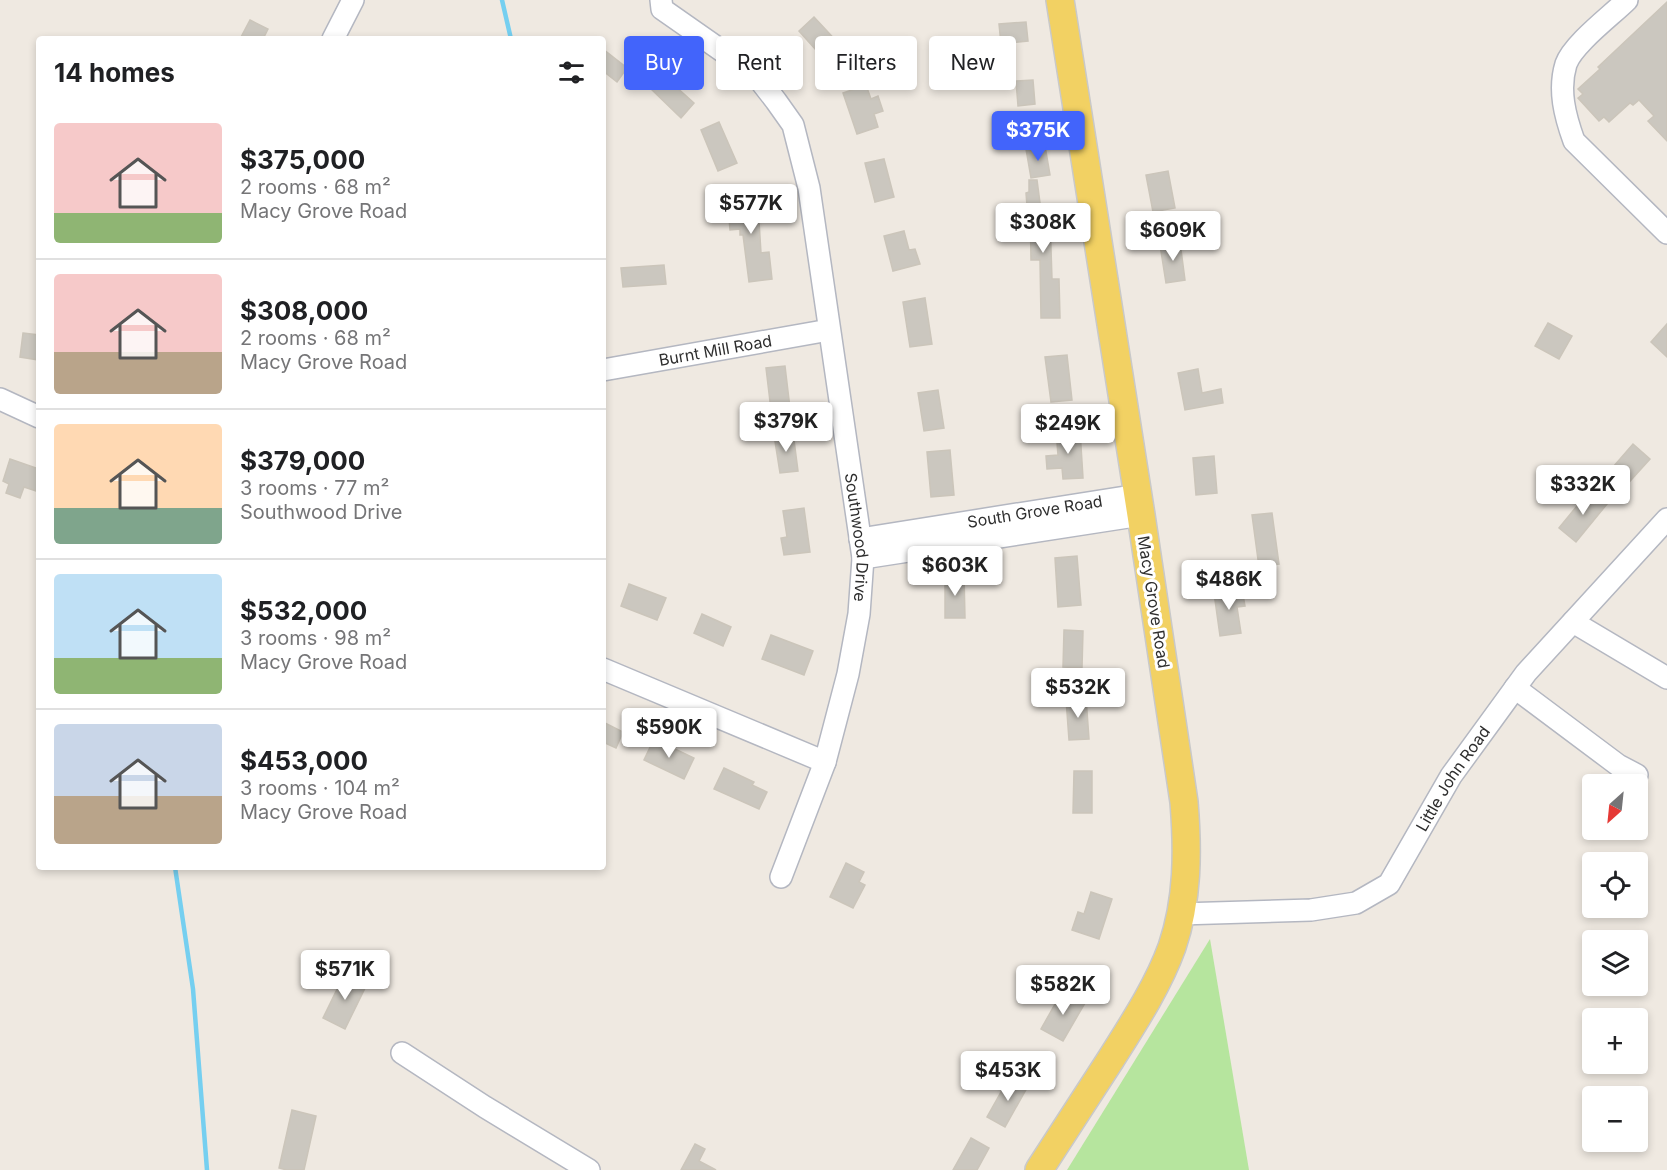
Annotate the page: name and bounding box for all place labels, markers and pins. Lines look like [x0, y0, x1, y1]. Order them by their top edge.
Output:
pin: $375K [996, 111, 1080, 162]
pin: $577K [709, 184, 793, 235]
pin: $308K [1001, 203, 1085, 254]
pin: $609K [1131, 211, 1215, 262]
pin: $379K [744, 402, 828, 453]
pin: $249K [1026, 404, 1110, 455]
pin: $332K [1541, 465, 1625, 516]
pin: $603K [913, 546, 997, 597]
pin: $486K [1187, 560, 1271, 611]
pin: $532K [1036, 668, 1120, 719]
pin: $590K [627, 708, 711, 759]
pin: $571K [303, 950, 387, 1001]
pin: $582K [1021, 965, 1105, 1016]
pin: $453K [966, 1051, 1050, 1102]

